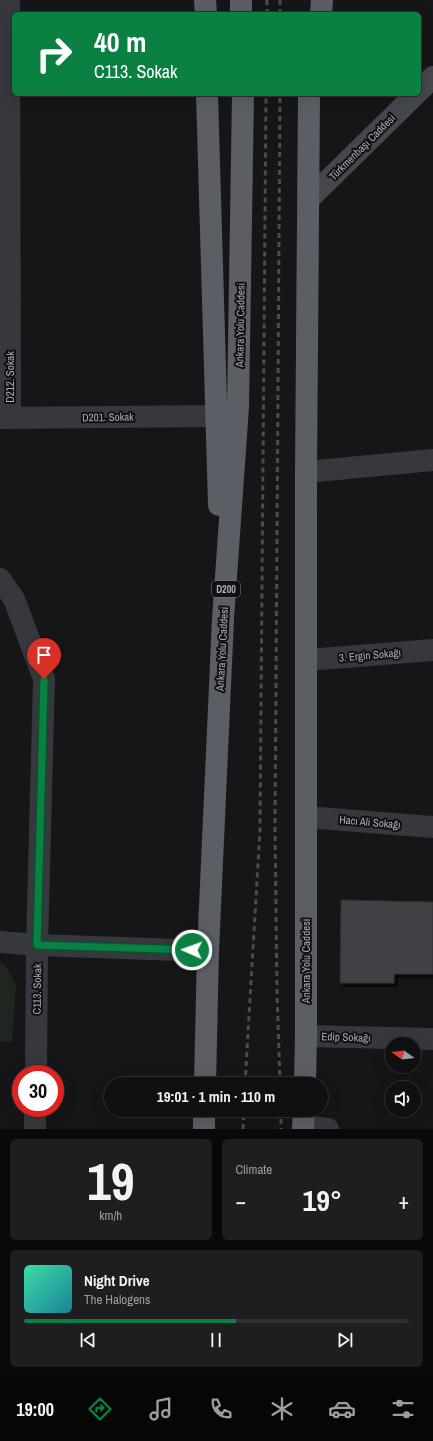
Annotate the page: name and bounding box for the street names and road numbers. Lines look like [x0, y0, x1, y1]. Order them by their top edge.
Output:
street label: Türkmenbaşı Caddesi [326, 111, 398, 183]
street label: Ankara Yolu Caddesi [232, 283, 248, 368]
street label: D212. Sokak [3, 351, 17, 403]
street label: D201. Sokak [82, 410, 134, 424]
road number: D200 [212, 581, 240, 597]
street label: Ankara Yolu Caddesi [213, 607, 231, 692]
street label: 3. Ergin Sokağı [338, 645, 402, 665]
street label: Hacı Ali Sokağı [339, 812, 401, 832]
street label: Ankara Yolu Caddesi [299, 919, 313, 1004]
street label: C113. Sokak [30, 963, 44, 1015]
street label: Edip Sokağı [321, 1029, 371, 1045]

